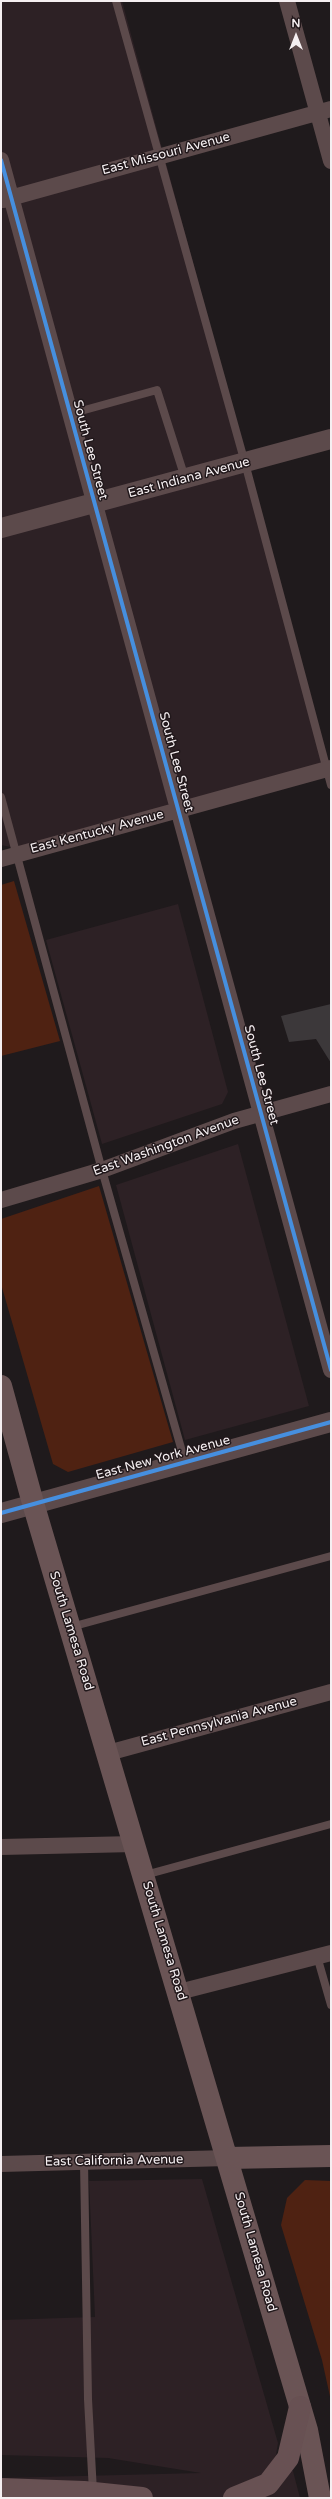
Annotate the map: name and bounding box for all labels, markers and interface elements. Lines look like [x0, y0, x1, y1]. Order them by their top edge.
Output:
north arrow [276, 16, 316, 56]
text: N [292, 17, 300, 30]
street label: East Missouri Avenue [100, 129, 232, 179]
street label: South Lee Street [69, 398, 111, 502]
street label: East Indiana Avenue [126, 454, 252, 502]
street label: South Lee Street [155, 710, 197, 814]
street label: East Kentucky Avenue [28, 807, 166, 857]
street label: South Lee Street [240, 1023, 282, 1127]
street label: East Washington Avenue [91, 1112, 241, 1180]
street label: East New York Avenue [94, 1433, 232, 1483]
street label: South Lamesa Road [45, 1570, 97, 1692]
street label: East Pennsylvania Avenue [139, 1694, 299, 1750]
street label: South Lamesa Road [138, 1880, 190, 2002]
street label: East California Avenue [45, 2152, 183, 2170]
street label: South Lamesa Road [230, 2190, 280, 2314]

